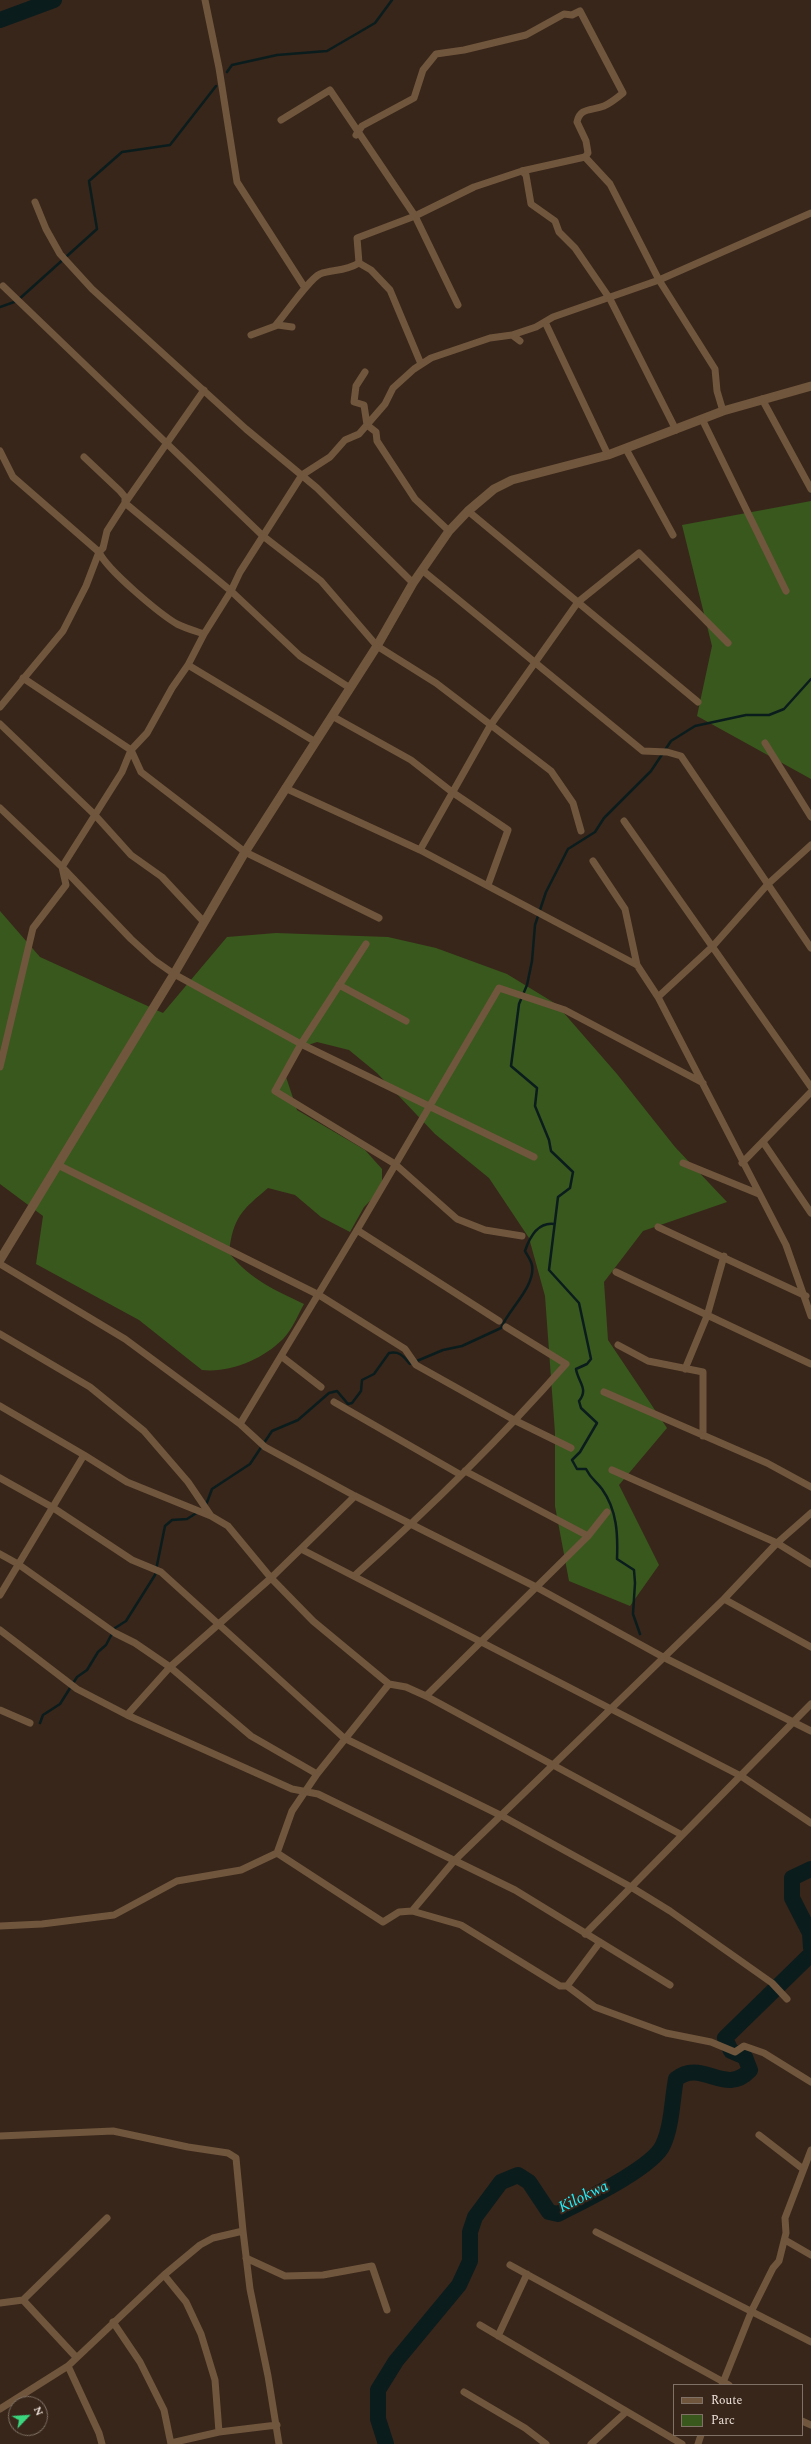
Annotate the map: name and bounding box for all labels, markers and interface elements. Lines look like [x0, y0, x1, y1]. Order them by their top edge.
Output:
water label: Kilokwa [556, 2178, 612, 2218]
legend [673, 2384, 803, 2436]
text: Route [711, 2391, 742, 2410]
north arrow [8, 2396, 48, 2436]
text: N [29, 2403, 48, 2419]
text: Parc [711, 2411, 735, 2430]

